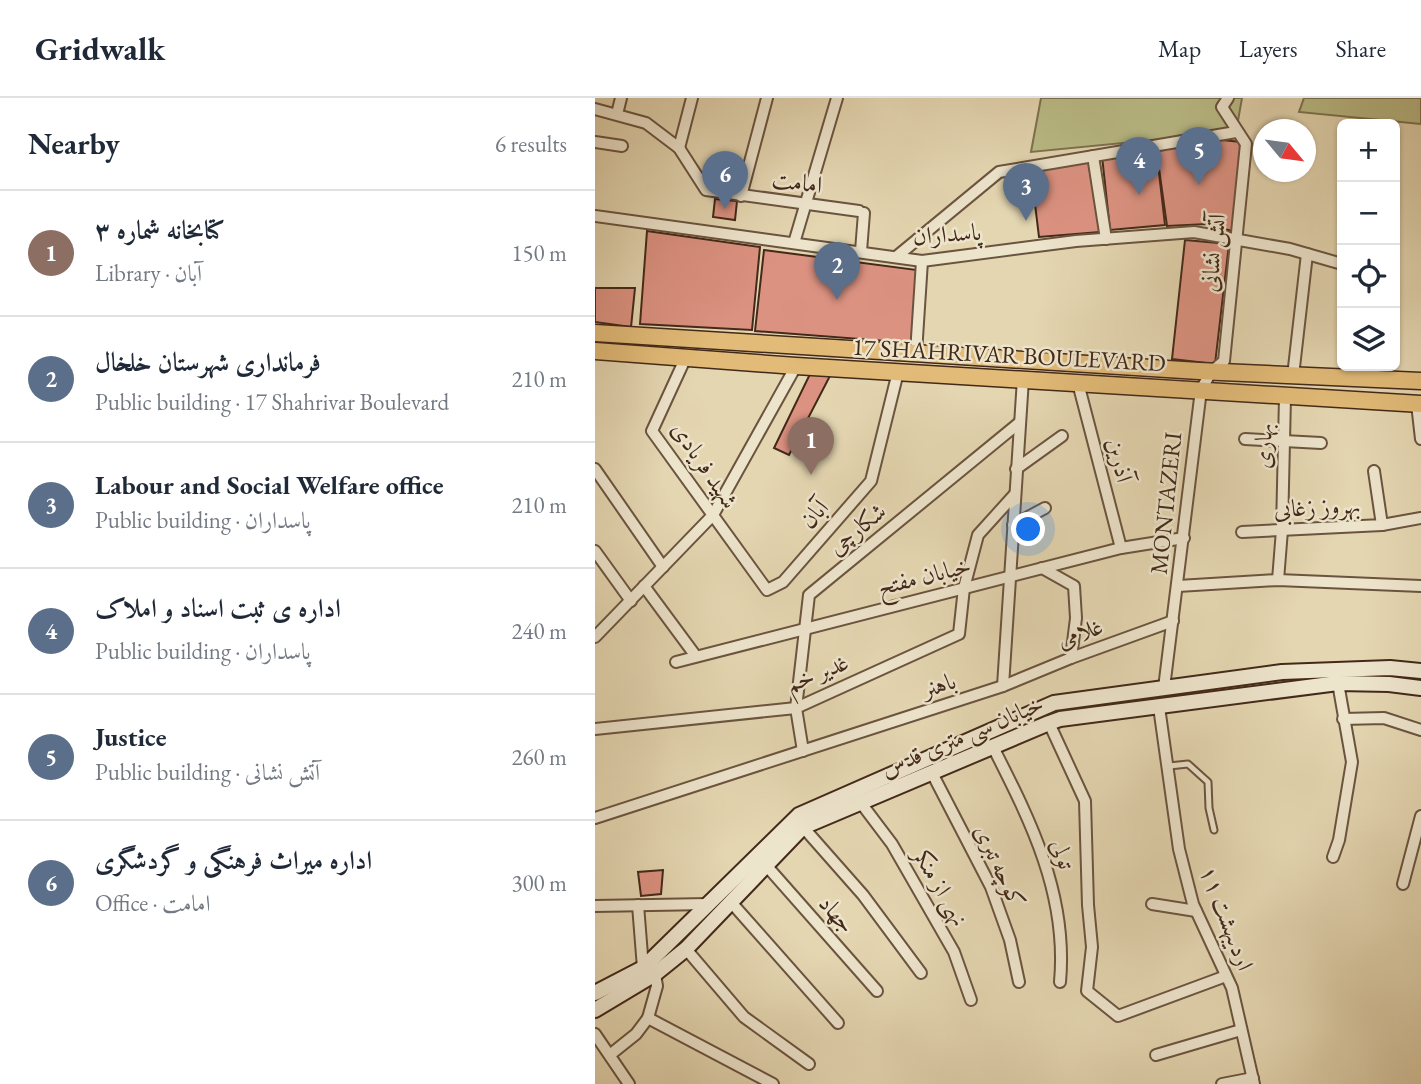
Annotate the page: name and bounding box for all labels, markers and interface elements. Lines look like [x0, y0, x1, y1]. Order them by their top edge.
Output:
text: Gridwalk [35, 27, 165, 70]
text: Map [1158, 33, 1201, 64]
text: Layers [1239, 33, 1298, 64]
text: Share [1336, 33, 1386, 64]
north arrow [1253, 119, 1316, 182]
map controls [1337, 119, 1400, 371]
button: + [1337, 119, 1400, 182]
text: Nearby [28, 124, 120, 163]
pin: 5 [1176, 127, 1222, 185]
text: 6 results [495, 129, 567, 159]
pin: 4 [1116, 137, 1162, 195]
pin: 6 [702, 151, 748, 209]
street label: امامت [770, 163, 824, 200]
pin: 3 [1003, 163, 1049, 221]
button: − [1337, 182, 1400, 245]
street label: آتش نشانی [1193, 210, 1233, 294]
text: کتابخانه شماره ۳ [95, 213, 225, 247]
street label: پاسداران [912, 216, 984, 253]
text: 1 [45, 238, 57, 268]
text: 150 m [511, 238, 567, 268]
pin: 2 [814, 242, 860, 300]
button: locate [1337, 245, 1400, 308]
text: Library · آبان [95, 258, 202, 288]
button: layers [1337, 308, 1400, 371]
street label: 17 SHAHRIVAR BOULEVARD [852, 331, 1167, 378]
text: فرمانداری شهرستان خلخال [95, 345, 321, 379]
text: 2 [45, 364, 57, 394]
text: 210 m [511, 364, 567, 394]
text: Public building · 17 Shahrivar Boulevard [95, 387, 449, 417]
street label: شهید فریادی [665, 415, 746, 514]
pin: 1 [788, 417, 834, 475]
street label: بهاری [1246, 422, 1279, 470]
street label: MONTAZERI [1143, 430, 1188, 576]
street label: آذرین [1100, 435, 1142, 488]
text: Labour and Social Welfare office [95, 468, 444, 502]
street label: بهروز زغابی [1273, 489, 1361, 526]
text: 3 [45, 490, 57, 520]
text: 210 m [511, 490, 567, 520]
street label: آبان [792, 490, 837, 535]
street label: شکارچی [821, 496, 892, 562]
text: Public building · پاسداران [95, 505, 311, 535]
your location [1011, 512, 1045, 546]
street label: خیابان مفتح [874, 549, 975, 608]
text: اداره ی ثبت اسناد و املاک [95, 591, 341, 625]
street label: غلامی [1053, 610, 1107, 655]
text: 4 [45, 616, 57, 646]
text: 240 m [511, 616, 567, 646]
text: Public building · پاسداران [95, 636, 311, 666]
street label: غدیر خم [781, 646, 855, 706]
street label: باهنر [915, 665, 960, 705]
street label: خیابان سی متری قدس [876, 687, 1049, 786]
text: Justice [95, 720, 167, 754]
text: 5 [45, 742, 57, 772]
text: 260 m [511, 742, 567, 772]
text: Public building · آتش نشانی [95, 757, 320, 787]
street label: کوچه تبری [966, 819, 1033, 913]
street label: تولی [1044, 835, 1083, 874]
street label: نهی از منکر [903, 839, 976, 932]
text: اداره میراث فرهنگی و گردشگری [95, 843, 372, 877]
street label: ۱۱ اردیبهشت [1192, 861, 1262, 975]
text: 6 [45, 868, 57, 898]
text: 300 m [511, 868, 567, 898]
text: Office · امامت [95, 888, 211, 918]
street label: جهاد [812, 888, 863, 939]

